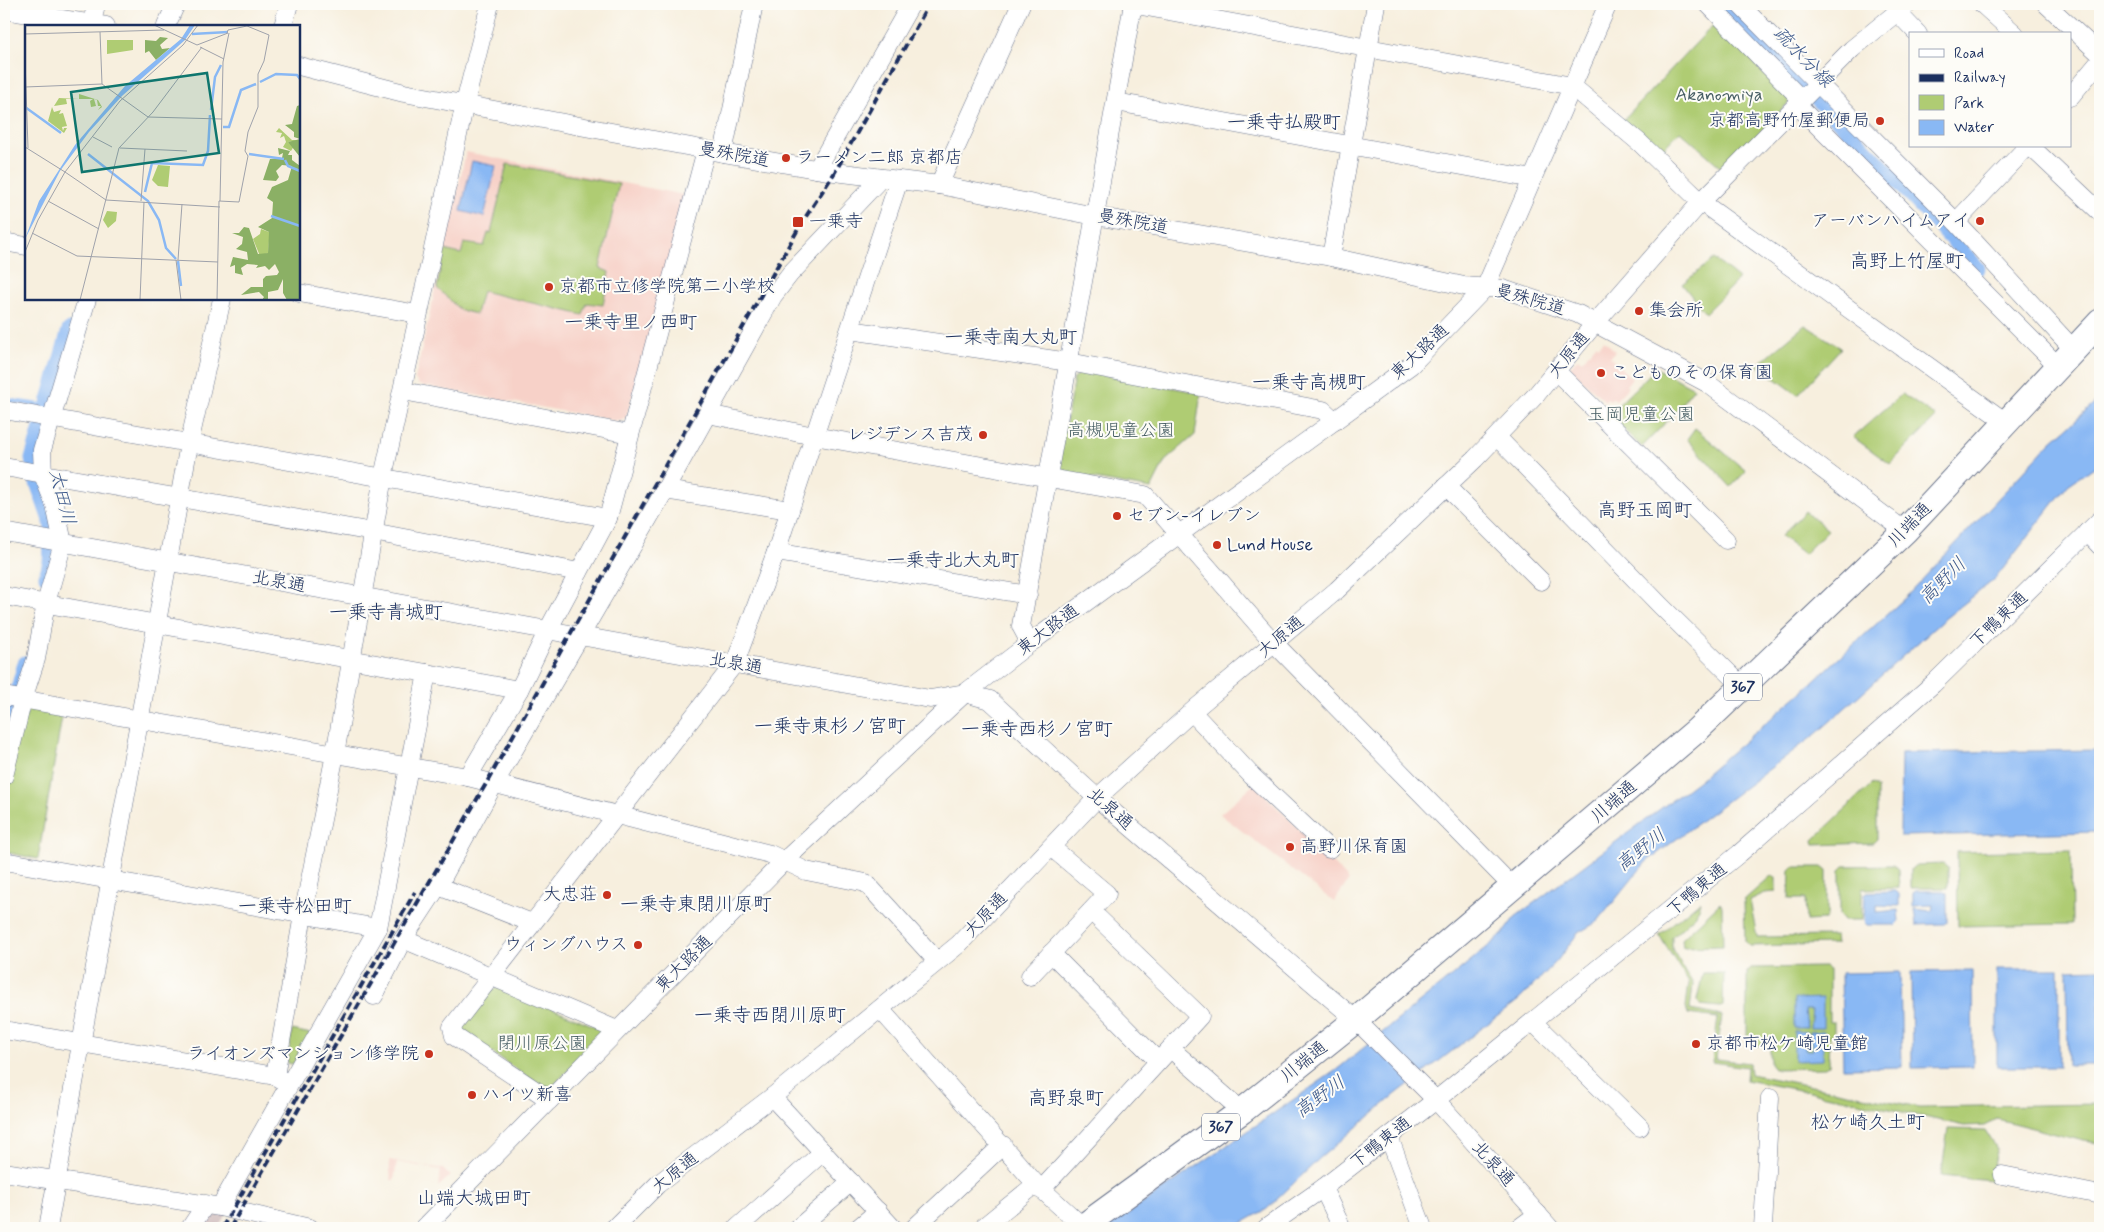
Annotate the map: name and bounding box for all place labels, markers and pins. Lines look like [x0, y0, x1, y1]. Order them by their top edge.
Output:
place label: 京都高野竹屋郵便局 [1708, 109, 1870, 133]
marker: 京都高野竹屋郵便局 [1874, 115, 1886, 127]
place label: ラーメン二郎 京都店 [796, 146, 963, 170]
marker: ラーメン二郎 京都店 [780, 152, 792, 164]
place label: アーバンハイムアイ [1812, 209, 1970, 233]
place label: 一乗寺 [809, 210, 863, 234]
marker: 一乗寺 [791, 215, 805, 229]
marker: アーバンハイムアイ [1974, 215, 1986, 227]
place label: 京都市立修学院第二小学校 [559, 275, 775, 299]
marker: 京都市立修学院第二小学校 [543, 281, 555, 293]
place label: 集会所 [1649, 299, 1703, 323]
marker: 集会所 [1633, 305, 1645, 317]
place label: こどものその保育園 [1611, 361, 1773, 385]
marker: こどものその保育園 [1595, 367, 1607, 379]
place label: レジデンス吉茂 [847, 423, 973, 447]
marker: レジデンス吉茂 [977, 429, 989, 441]
place label: セブン-イレブン [1127, 504, 1261, 528]
marker: セブン-イレブン [1111, 510, 1123, 522]
place label: Lund House [1227, 533, 1313, 557]
marker: Lund House [1211, 539, 1223, 551]
place label: 高野川保育園 [1300, 835, 1408, 859]
marker: 高野川保育園 [1284, 841, 1296, 853]
place label: 大忠荘 [543, 883, 597, 907]
marker: 大忠荘 [601, 889, 613, 901]
place label: ウィングハウス [504, 933, 628, 957]
marker: ウィングハウス [632, 939, 644, 951]
place label: 京都市松ケ崎児童館 [1706, 1032, 1868, 1056]
marker: 京都市松ケ崎児童館 [1690, 1038, 1702, 1050]
place label: ライオンズマンション修学院 [187, 1042, 419, 1066]
marker: ライオンズマンション修学院 [423, 1048, 435, 1060]
place label: ハイツ新喜 [482, 1083, 572, 1107]
marker: ハイツ新喜 [466, 1089, 478, 1101]

